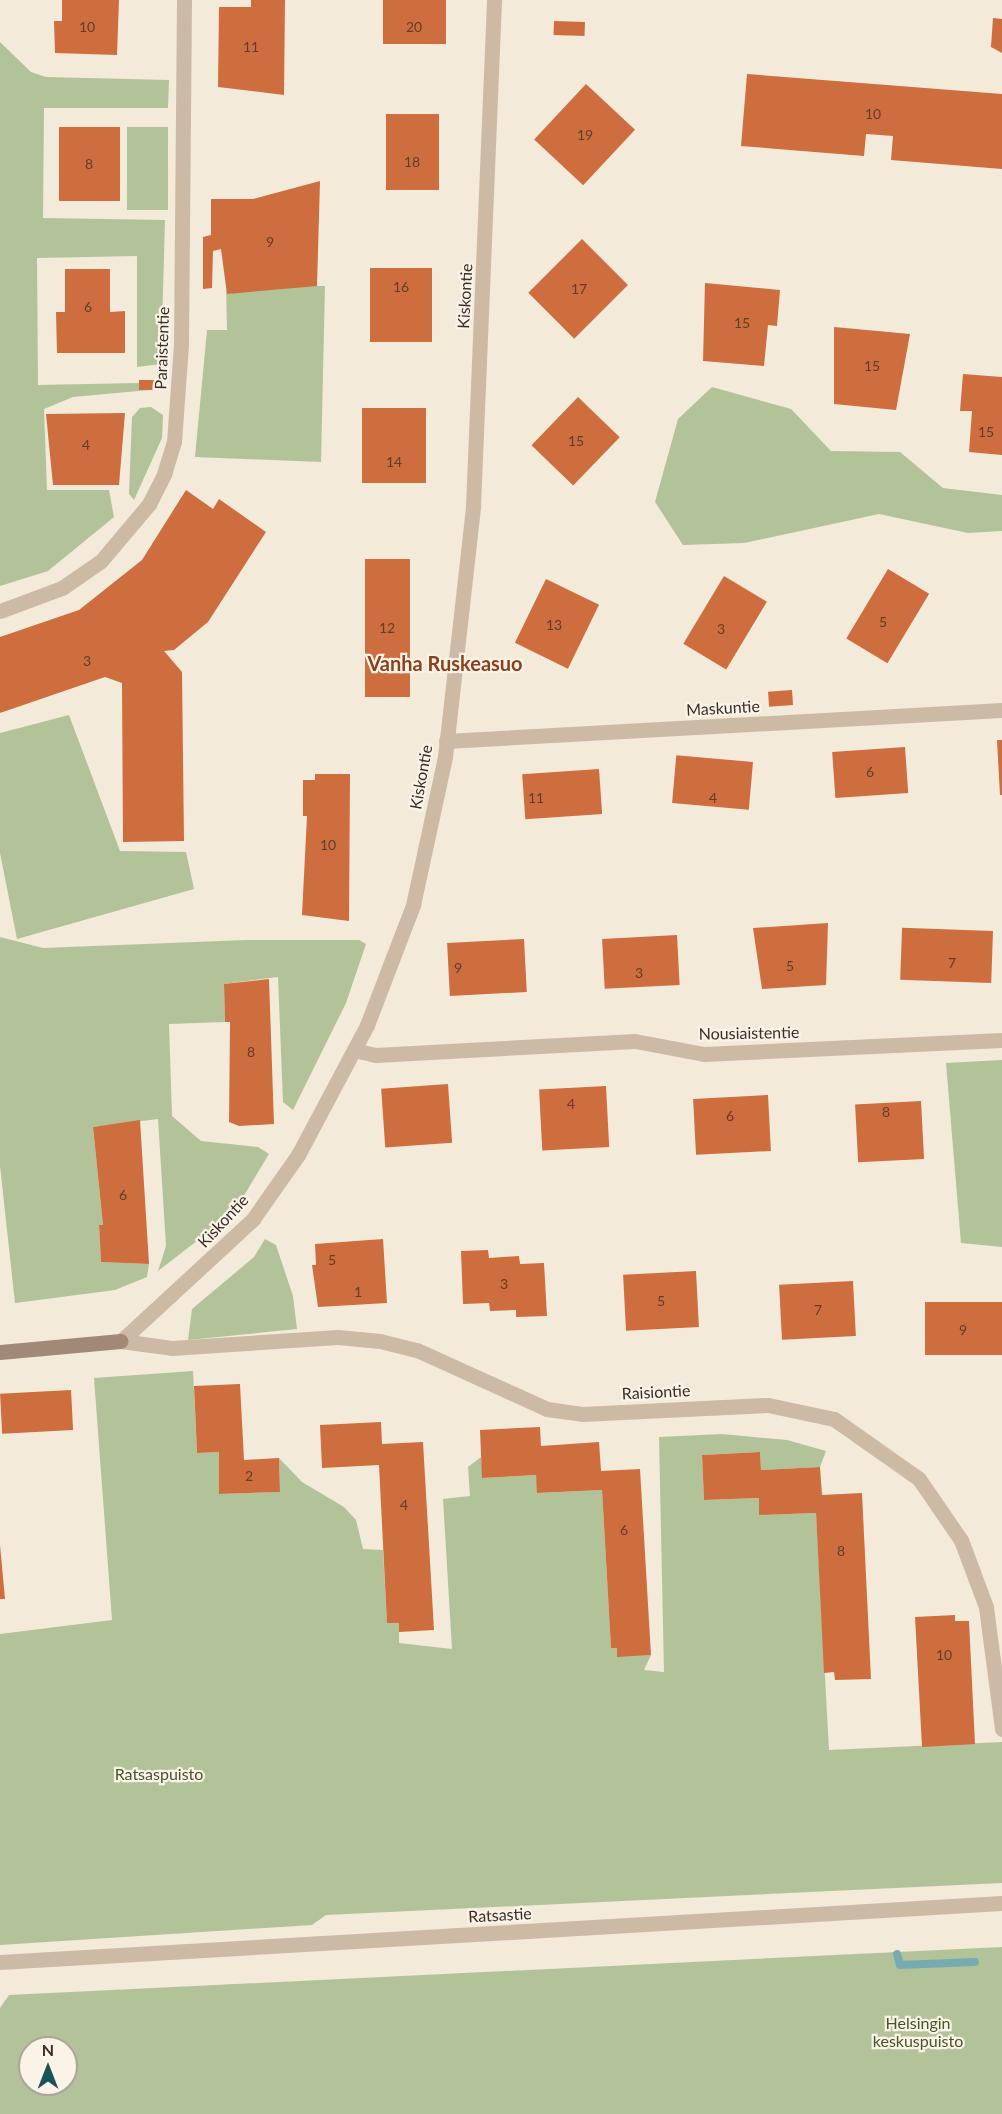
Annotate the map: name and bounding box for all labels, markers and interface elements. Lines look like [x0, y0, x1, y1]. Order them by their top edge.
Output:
house number: 10 [79, 19, 95, 35]
house number: 20 [406, 19, 422, 35]
house number: 11 [243, 39, 259, 55]
house number: 10 [865, 106, 881, 122]
house number: 19 [577, 127, 593, 143]
house number: 18 [404, 154, 420, 170]
house number: 8 [85, 156, 93, 172]
house number: 9 [266, 234, 274, 250]
street label: Kiskontie [454, 263, 476, 329]
house number: 16 [393, 279, 409, 295]
house number: 17 [571, 281, 587, 297]
house number: 6 [84, 299, 92, 315]
street label: Paraistentie [151, 306, 173, 390]
house number: 15 [734, 315, 750, 331]
house number: 15 [864, 358, 880, 374]
house number: 15 [978, 424, 994, 440]
house number: 15 [568, 433, 584, 449]
house number: 4 [82, 437, 90, 453]
house number: 14 [386, 454, 402, 470]
house number: 5 [879, 614, 887, 630]
house number: 13 [546, 617, 562, 633]
house number: 12 [379, 620, 395, 636]
house number: 3 [717, 621, 725, 637]
district label: Vanha Ruskeasuo [367, 651, 523, 675]
house number: 3 [83, 653, 91, 669]
street label: Maskuntie [686, 696, 760, 720]
street label: Kiskontie [406, 743, 436, 811]
house number: 6 [866, 764, 874, 780]
house number: 11 [528, 790, 544, 806]
house number: 4 [709, 790, 717, 806]
house number: 10 [320, 837, 336, 853]
house number: 7 [948, 955, 956, 971]
house number: 5 [786, 958, 794, 974]
house number: 9 [454, 960, 462, 976]
house number: 3 [635, 965, 643, 981]
street label: Nousiaistentie [698, 1023, 800, 1043]
house number: 8 [247, 1044, 255, 1060]
house number: 4 [567, 1096, 575, 1112]
house number: 8 [882, 1104, 890, 1120]
house number: 6 [726, 1108, 734, 1124]
house number: 6 [119, 1187, 127, 1203]
street label: Kiskontie [194, 1191, 252, 1251]
house number: 5 [328, 1252, 336, 1268]
house number: 3 [500, 1276, 508, 1292]
house number: 1 [354, 1284, 362, 1300]
house number: 5 [657, 1293, 665, 1309]
house number: 7 [814, 1302, 822, 1318]
house number: 9 [959, 1322, 967, 1338]
street label: Raisiontie [621, 1381, 691, 1403]
house number: 2 [245, 1468, 253, 1484]
house number: 4 [400, 1497, 408, 1513]
house number: 6 [620, 1522, 628, 1538]
house number: 8 [837, 1543, 845, 1559]
house number: 10 [936, 1647, 952, 1663]
park label: Ratsaspuisto [115, 1764, 203, 1784]
street label: Ratsastie [468, 1904, 532, 1926]
park label: Helsingin keskuspuisto [873, 2013, 963, 2051]
north arrow [18, 2036, 78, 2096]
text: N [42, 2040, 54, 2059]

